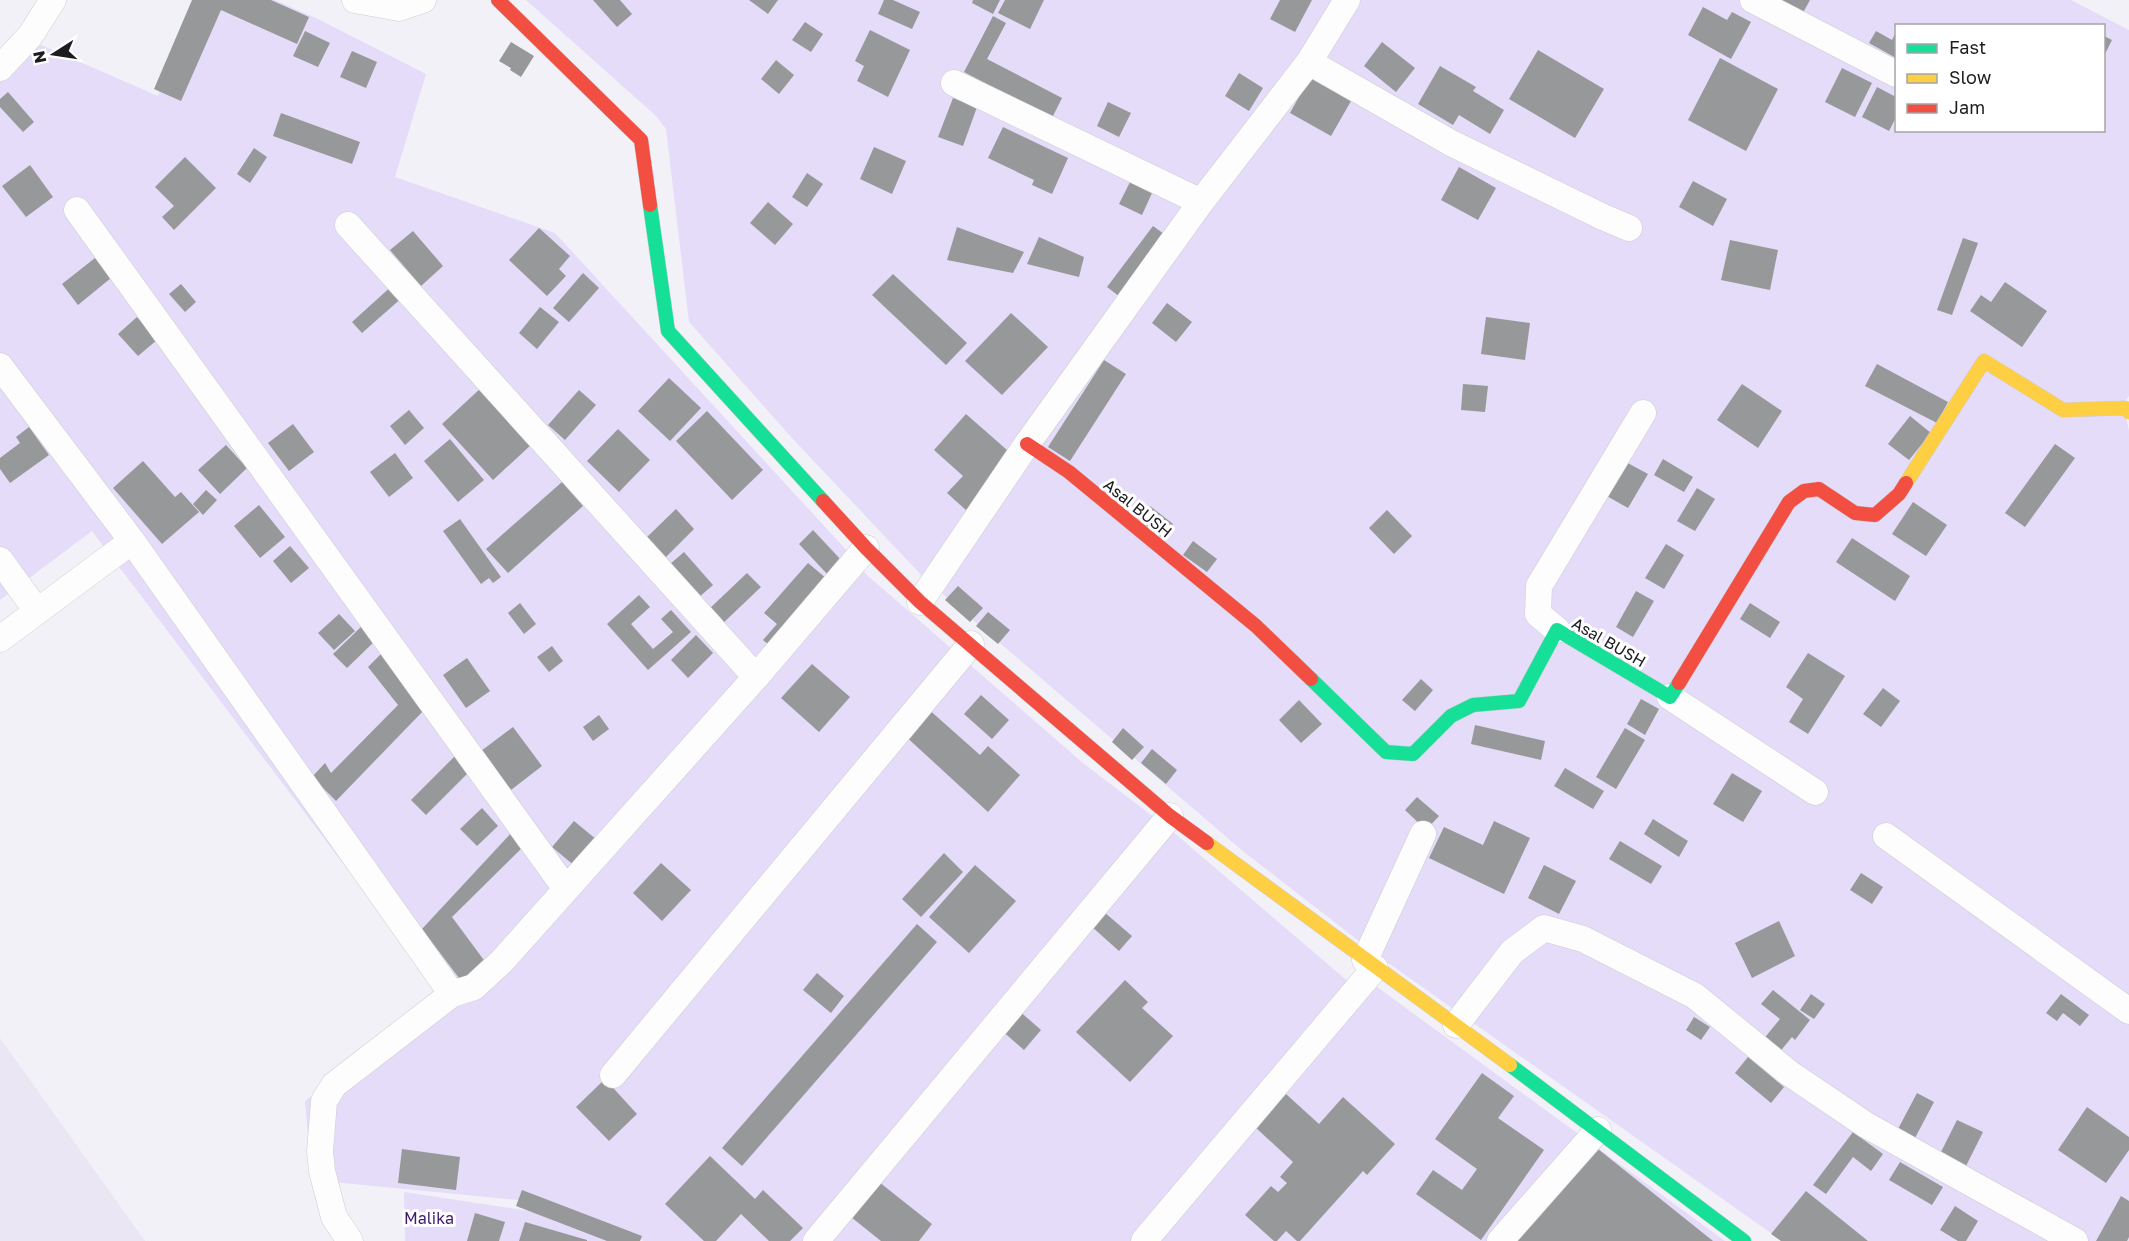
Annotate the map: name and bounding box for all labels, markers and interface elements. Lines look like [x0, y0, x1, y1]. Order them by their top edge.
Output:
north arrow [24, 24, 84, 84]
legend [1895, 24, 2105, 132]
text: Fast [1949, 36, 1986, 58]
text: N [28, 49, 50, 65]
text: Slow [1949, 66, 1992, 88]
text: Jam [1949, 96, 1985, 118]
street label: Asal BUSH [1100, 474, 1176, 542]
street label: Asal BUSH [1568, 613, 1650, 671]
park label: Malika [404, 1208, 454, 1228]

